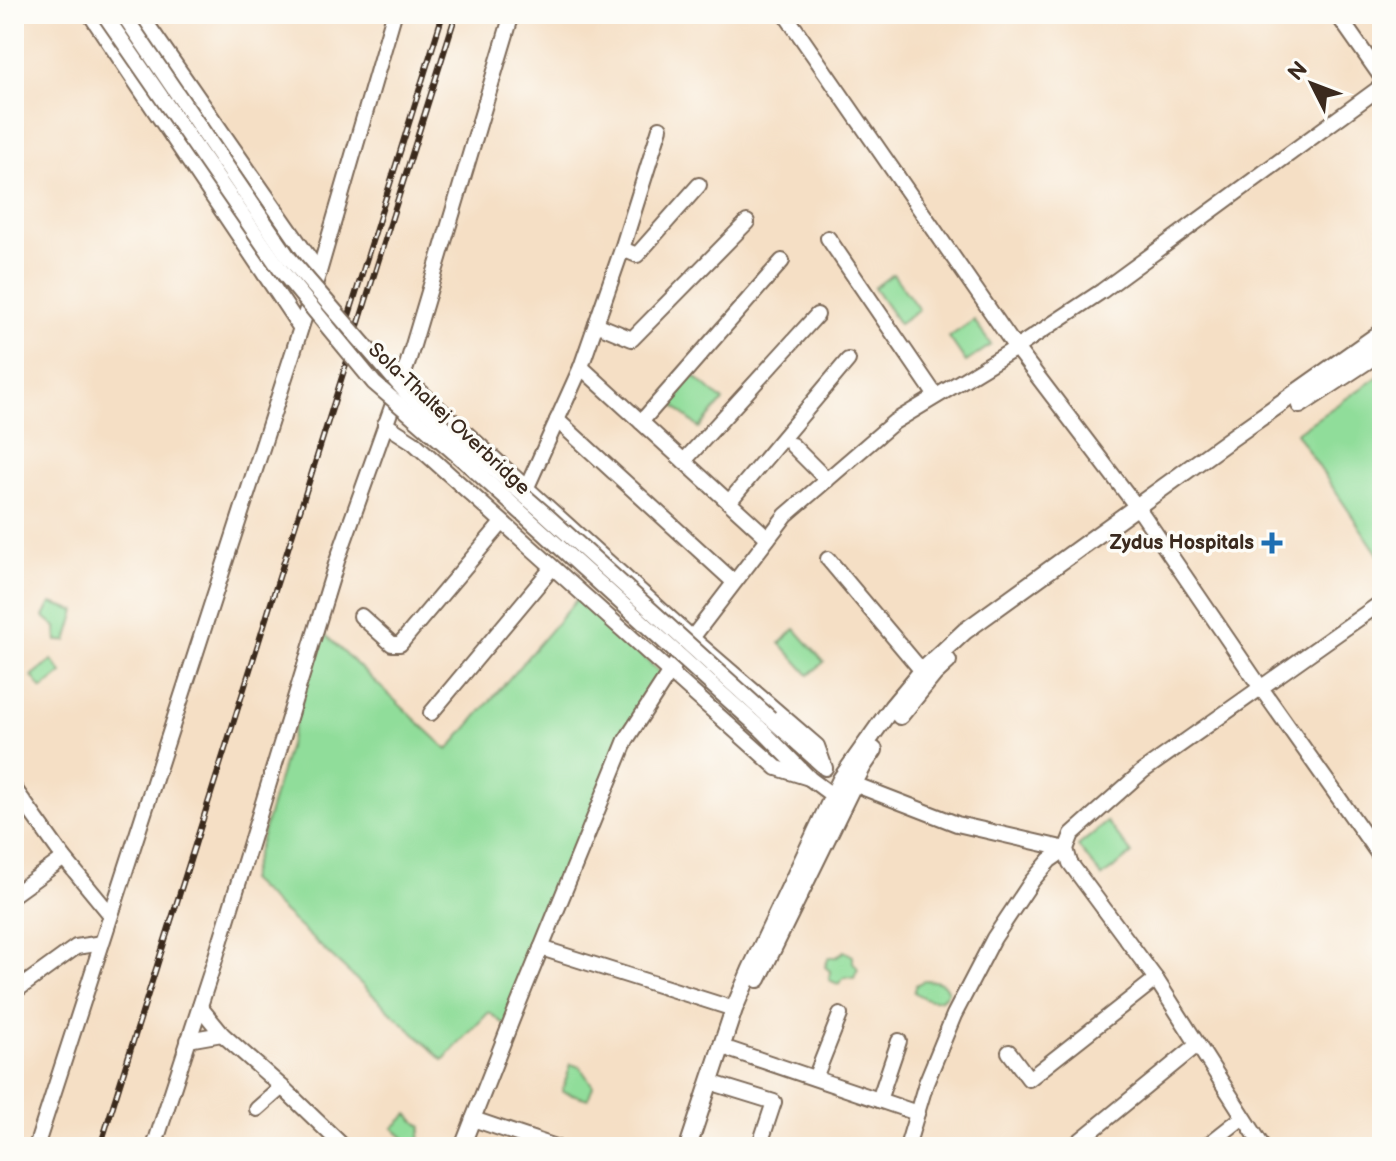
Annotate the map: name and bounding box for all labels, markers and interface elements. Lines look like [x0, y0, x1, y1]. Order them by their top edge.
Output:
north arrow [1272, 44, 1352, 124]
text: N [1283, 56, 1314, 87]
street label: Sola-Thaltej Overbridge [363, 338, 535, 500]
place label: Zydus Hospitals [1110, 531, 1254, 555]
marker: Zydus Hospitals [1261, 532, 1283, 554]

